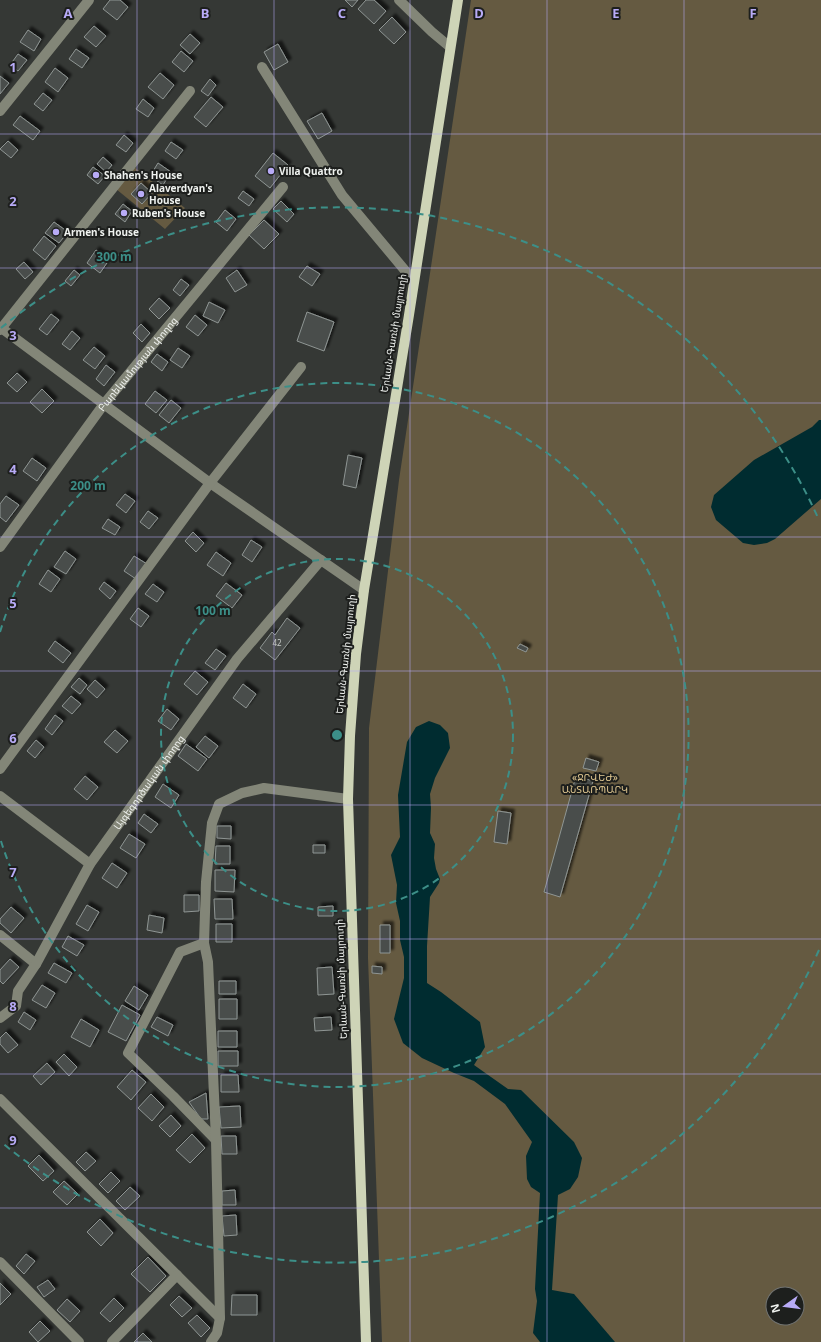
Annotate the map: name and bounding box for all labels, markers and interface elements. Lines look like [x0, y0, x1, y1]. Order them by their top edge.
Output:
text: A [64, 4, 73, 22]
text: B [201, 4, 209, 22]
text: C [338, 4, 346, 22]
text: D [474, 4, 484, 22]
text: E [612, 4, 620, 22]
text: F [749, 4, 757, 22]
text: 1 [9, 58, 17, 76]
place label: Villa Quattro [279, 164, 343, 178]
marker: Villa Quattro [266, 166, 276, 176]
place label: Shahen's House [104, 168, 182, 182]
marker: Shahen's House [91, 170, 101, 180]
place label: Alaverdyan's House [149, 181, 213, 207]
marker: Alaverdyan's House [136, 189, 146, 199]
text: 2 [9, 192, 17, 210]
place label: Ruben's House [132, 206, 205, 220]
marker: Ruben's House [119, 208, 129, 218]
place label: Armen's House [64, 225, 139, 239]
marker: Armen's House [51, 227, 61, 237]
text: 300 m [96, 248, 132, 265]
street label: Երևան-Գառնի մայրուղի [377, 272, 409, 393]
street label: Բարեկամության փողոց [94, 314, 180, 414]
text: 3 [9, 326, 17, 344]
text: 4 [9, 460, 17, 478]
text: 200 m [70, 477, 106, 494]
street label: Երևան-Գառնի մայրուղի [332, 593, 358, 715]
text: 5 [9, 594, 17, 612]
text: 100 m [195, 602, 231, 619]
house number: 42 [272, 637, 282, 648]
centre of rings [330, 728, 344, 742]
text: 6 [9, 729, 17, 747]
street label: Այգեգործական փողոց [110, 732, 188, 832]
park label: «ՋՐՎԵԺ» ԱՆՏԱՌՊԱՐԿ [562, 770, 628, 796]
text: 7 [9, 863, 17, 881]
street label: Երևան-Գառնի մայրուղի [332, 919, 350, 1039]
text: 8 [9, 997, 17, 1015]
text: 9 [9, 1131, 17, 1149]
north arrow [765, 1286, 805, 1326]
text: N [766, 1302, 783, 1315]

